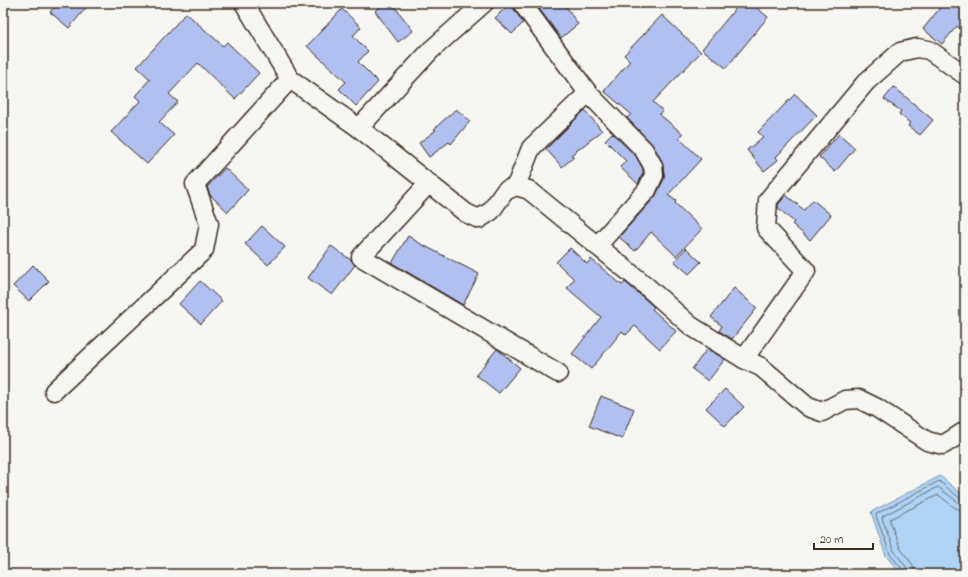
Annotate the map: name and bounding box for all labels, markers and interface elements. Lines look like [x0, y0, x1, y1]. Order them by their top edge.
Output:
scale bar [814, 525, 873, 551]
text: 20 m [820, 531, 843, 549]

